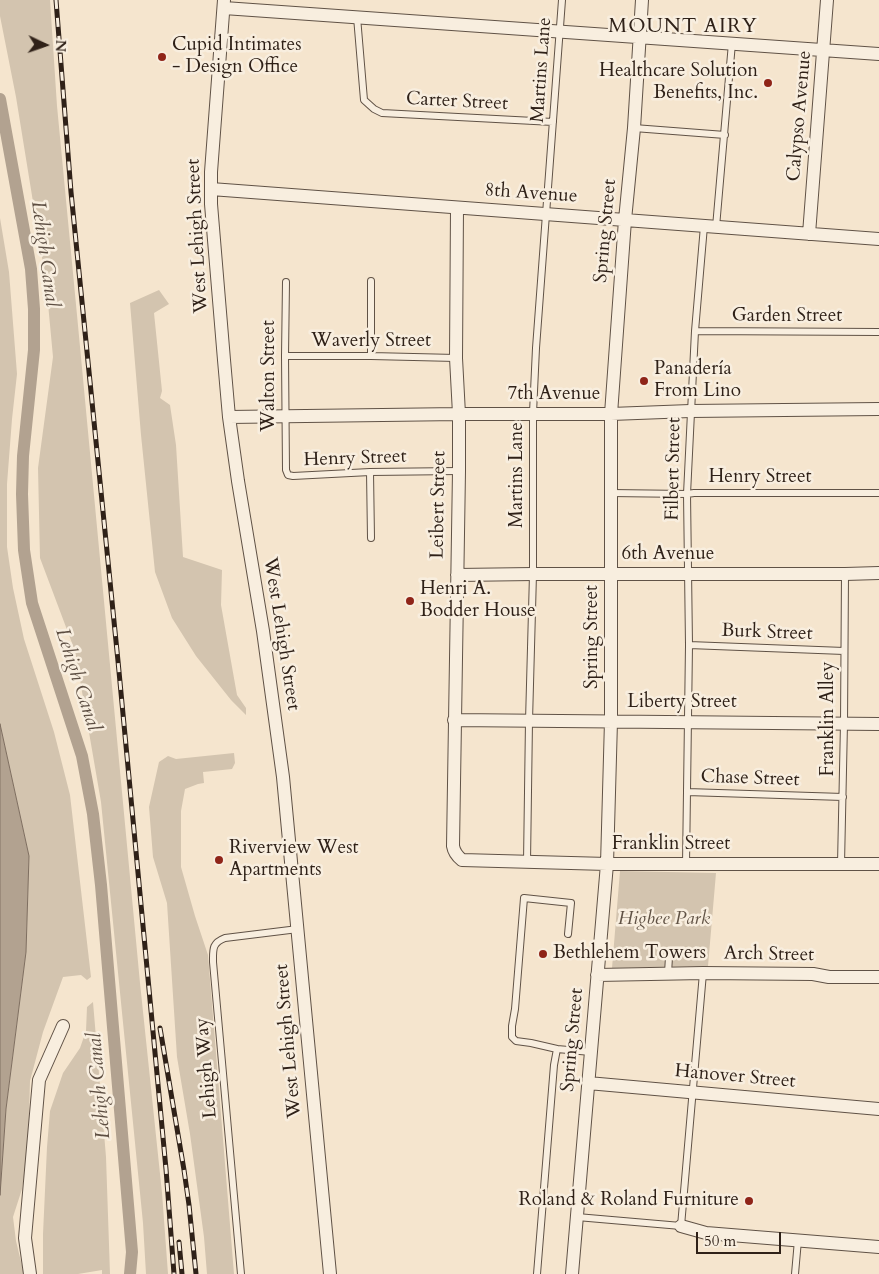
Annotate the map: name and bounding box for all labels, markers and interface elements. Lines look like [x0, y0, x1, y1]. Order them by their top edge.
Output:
district label: MOUNT AIRY [607, 15, 759, 39]
street label: Martins Lane [527, 16, 557, 124]
north arrow [20, 20, 70, 70]
place label: Cupid Intimates - Design Office [172, 35, 302, 79]
text: N [51, 39, 70, 52]
street label: Calypso Avenue [783, 50, 817, 182]
marker: Cupid Intimates - Design Office [156, 51, 168, 63]
place label: Healthcare Solution Benefits, Inc. [599, 61, 758, 105]
marker: Healthcare Solution Benefits, Inc. [762, 77, 774, 89]
street label: Carter Street [405, 88, 509, 116]
street label: West Lehigh Street [183, 158, 213, 314]
street label: Spring Street [590, 178, 622, 284]
street label: 8th Avenue [484, 179, 578, 209]
water label: Lehigh Canal [25, 199, 63, 309]
street label: Garden Street [732, 306, 842, 328]
street label: Walton Street [259, 320, 281, 432]
street label: Waverly Street [311, 331, 431, 353]
place label: Panadería From Lino [654, 359, 741, 403]
marker: Panadería From Lino [638, 375, 650, 387]
street label: 7th Avenue [508, 384, 600, 406]
street label: Filbert Street [662, 417, 686, 521]
street label: Martins Lane [507, 422, 529, 528]
street label: Henry Street [303, 446, 407, 472]
street label: Leibert Street [427, 451, 451, 559]
street label: Henry Street [708, 467, 812, 489]
street label: 6th Avenue [622, 544, 714, 566]
street label: West Lehigh Street [258, 556, 304, 712]
place label: Henri A. Bodder House [420, 579, 536, 623]
street label: Spring Street [582, 585, 604, 689]
marker: Henri A. Bodder House [404, 595, 416, 607]
street label: Burk Street [721, 620, 813, 646]
water label: Lehigh Canal [49, 625, 105, 735]
street label: Franklin Alley [818, 662, 840, 776]
street label: Liberty Street [627, 692, 737, 714]
street label: Chase Street [700, 766, 800, 792]
street label: Franklin Street [612, 834, 730, 856]
place label: Riverview West Apartments [229, 838, 359, 882]
marker: Riverview West Apartments [213, 854, 225, 866]
park label: Higbee Park [618, 909, 710, 931]
place label: Bethlehem Towers [553, 943, 706, 965]
street label: Arch Street [724, 943, 814, 967]
marker: Bethlehem Towers [537, 948, 549, 960]
street label: West Lehigh Street [271, 963, 307, 1119]
street label: Spring Street [557, 987, 589, 1093]
street label: Lehigh Way [191, 1017, 223, 1119]
water label: Lehigh Canal [83, 1032, 117, 1140]
street label: Hanover Street [674, 1060, 796, 1094]
place label: Roland & Roland Furniture [518, 1190, 739, 1212]
marker: Roland & Roland Furniture [743, 1195, 755, 1207]
scale bar [699, 1222, 784, 1254]
text: 50 m [704, 1231, 736, 1251]

